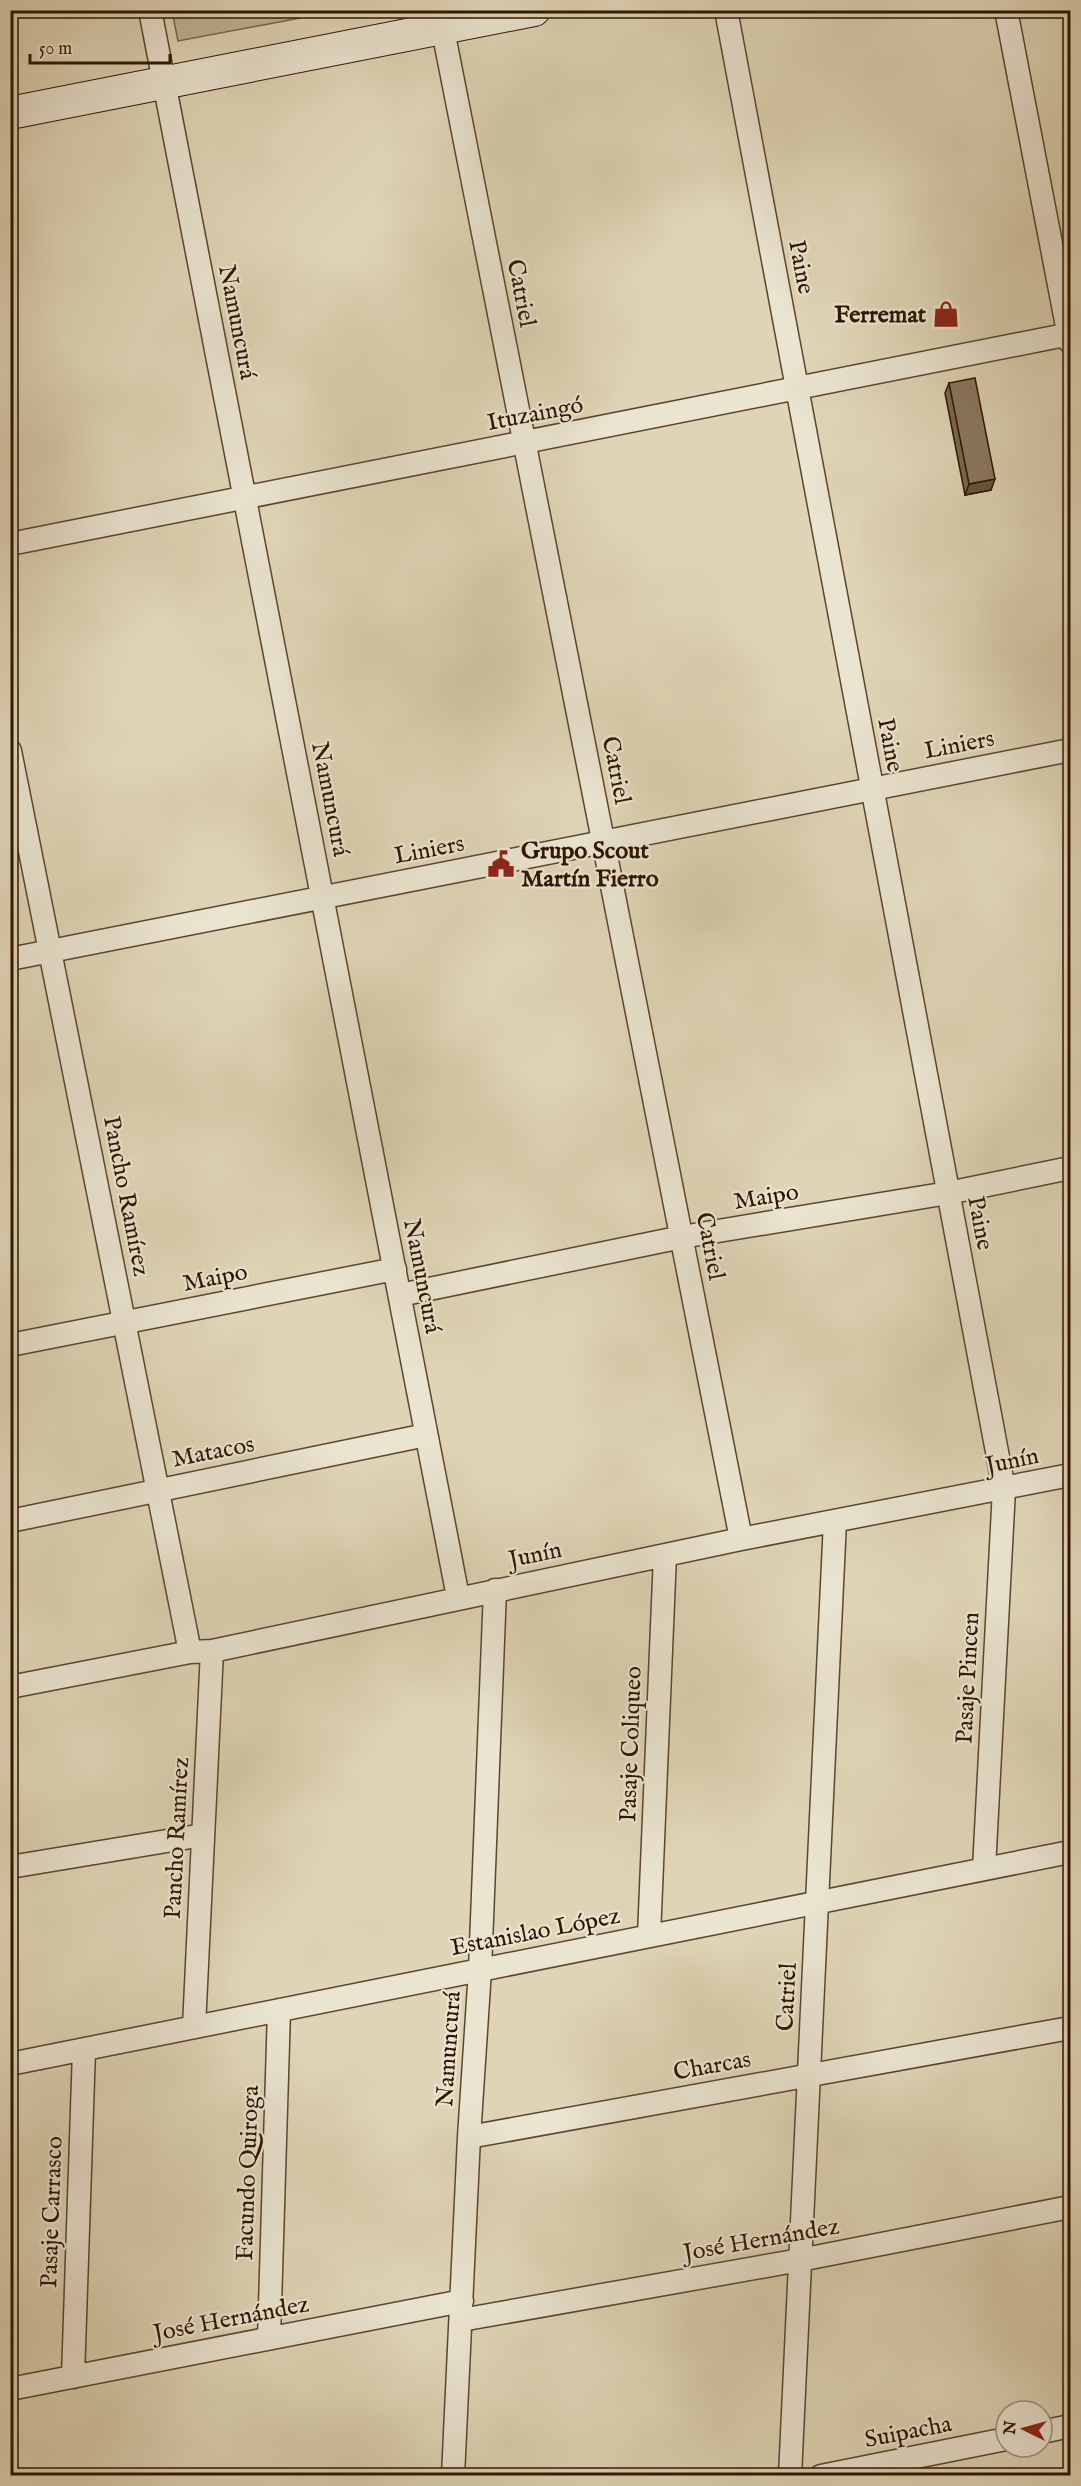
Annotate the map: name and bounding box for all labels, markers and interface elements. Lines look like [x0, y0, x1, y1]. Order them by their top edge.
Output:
scale bar [30, 27, 170, 65]
text: 50 m [39, 38, 72, 61]
street label: Paine [780, 238, 821, 297]
street label: Catriel [499, 257, 542, 330]
street label: Namuncurá [210, 262, 263, 383]
shop icon: Ferremat [931, 299, 961, 329]
place label: Ferremat [834, 300, 927, 331]
street label: Ituzaingó [485, 390, 586, 439]
street label: Paine [869, 716, 910, 775]
street label: Liniers [922, 723, 997, 767]
street label: Catriel [594, 734, 637, 807]
street label: Namuncurá [303, 739, 356, 860]
street label: Liniers [392, 828, 467, 872]
place label: Grupo Scout Martín Fierro [521, 836, 659, 895]
public building icon: Grupo Scout Martín Fierro [486, 849, 516, 879]
street label: Pancho Ramírez [95, 1114, 156, 1279]
street label: Maipo [732, 1177, 801, 1218]
street label: Paine [959, 1194, 1000, 1253]
street label: Catriel [688, 1210, 731, 1283]
street label: Namuncurá [395, 1216, 448, 1337]
street label: Maipo [180, 1257, 250, 1300]
street label: Matacos [169, 1429, 257, 1476]
street label: Junín [980, 1441, 1042, 1483]
street label: Junín [503, 1535, 565, 1577]
street label: Pasaje Pincen [950, 1611, 987, 1745]
street label: Pasaje Coliqueo [613, 1665, 650, 1823]
street label: Pancho Ramírez [158, 1756, 197, 1920]
street label: Estanislao López [448, 1901, 623, 1964]
street label: Catriel [770, 1962, 805, 2032]
street label: Namuncurá [430, 1990, 469, 2108]
street label: Charcas [671, 2044, 753, 2089]
street label: Facundo Quiroga [230, 2084, 267, 2261]
street label: Pasaje Carrasco [34, 2135, 71, 2289]
street label: José Hernández [678, 2212, 842, 2270]
street label: José Hernández [148, 2289, 312, 2350]
north arrow [994, 2399, 1054, 2459]
street label: Suipacha [862, 2409, 955, 2456]
text: N [1000, 2420, 1022, 2437]

